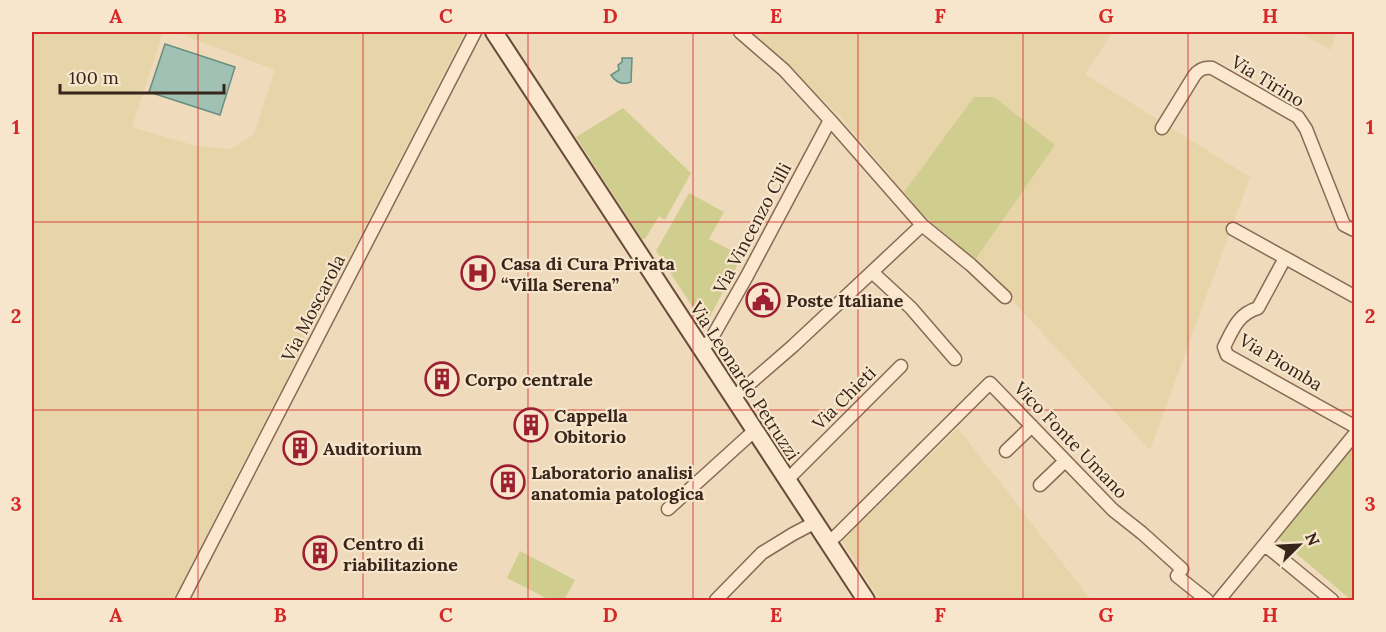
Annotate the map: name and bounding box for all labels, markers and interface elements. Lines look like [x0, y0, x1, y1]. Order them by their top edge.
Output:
text: A [109, 3, 123, 28]
text: B [273, 3, 287, 28]
text: C [439, 3, 453, 28]
text: D [602, 3, 618, 28]
text: E [770, 3, 782, 28]
text: F [934, 3, 946, 28]
text: G [1098, 3, 1114, 28]
text: H [1262, 3, 1278, 28]
street label: Via Tirino [1226, 50, 1309, 112]
scale bar [60, 57, 224, 95]
text: 100 m [69, 66, 119, 89]
text: 1 [12, 114, 20, 139]
text: 1 [1366, 114, 1374, 139]
street label: Via Vincenzo Cilli [707, 159, 796, 298]
street label: Via Moscarola [276, 251, 350, 366]
place label: Casa di Cura Privata “Villa Serena” [501, 252, 676, 296]
hospital icon: Casa di Cura Privata “Villa Serena” [460, 255, 496, 291]
public building icon: Poste Italiane [745, 282, 781, 318]
place label: Poste Italiane [786, 289, 904, 312]
street label: Via Leonardo Petruzzi [685, 297, 805, 465]
text: 2 [11, 303, 21, 328]
text: 2 [1365, 303, 1375, 328]
street label: Via Piomba [1234, 328, 1327, 396]
building icon: Corpo centrale [424, 361, 460, 397]
street label: Via Chieti [807, 361, 881, 435]
place label: Corpo centrale [465, 368, 593, 391]
street label: Vico Fonte Umano [1009, 376, 1133, 503]
place label: Cappella Obitorio [554, 404, 628, 448]
building icon: Cappella Obitorio [513, 407, 549, 443]
building icon: Auditorium [282, 430, 318, 466]
place label: Auditorium [323, 437, 423, 460]
place label: Laboratorio analisi anatomia patologica [531, 461, 705, 505]
building icon: Laboratorio analisi anatomia patologica [490, 464, 526, 500]
text: 3 [10, 491, 22, 516]
text: 3 [1364, 491, 1376, 516]
north arrow [1269, 515, 1329, 575]
text: N [1301, 529, 1324, 549]
place label: Centro di riabilitazione [343, 532, 458, 576]
building icon: Centro di riabilitazione [302, 535, 338, 571]
text: A [109, 602, 123, 627]
text: B [273, 602, 287, 627]
text: C [439, 602, 453, 627]
text: D [602, 602, 618, 627]
text: E [770, 602, 782, 627]
text: F [934, 602, 946, 627]
text: G [1098, 602, 1114, 627]
text: H [1262, 602, 1278, 627]

